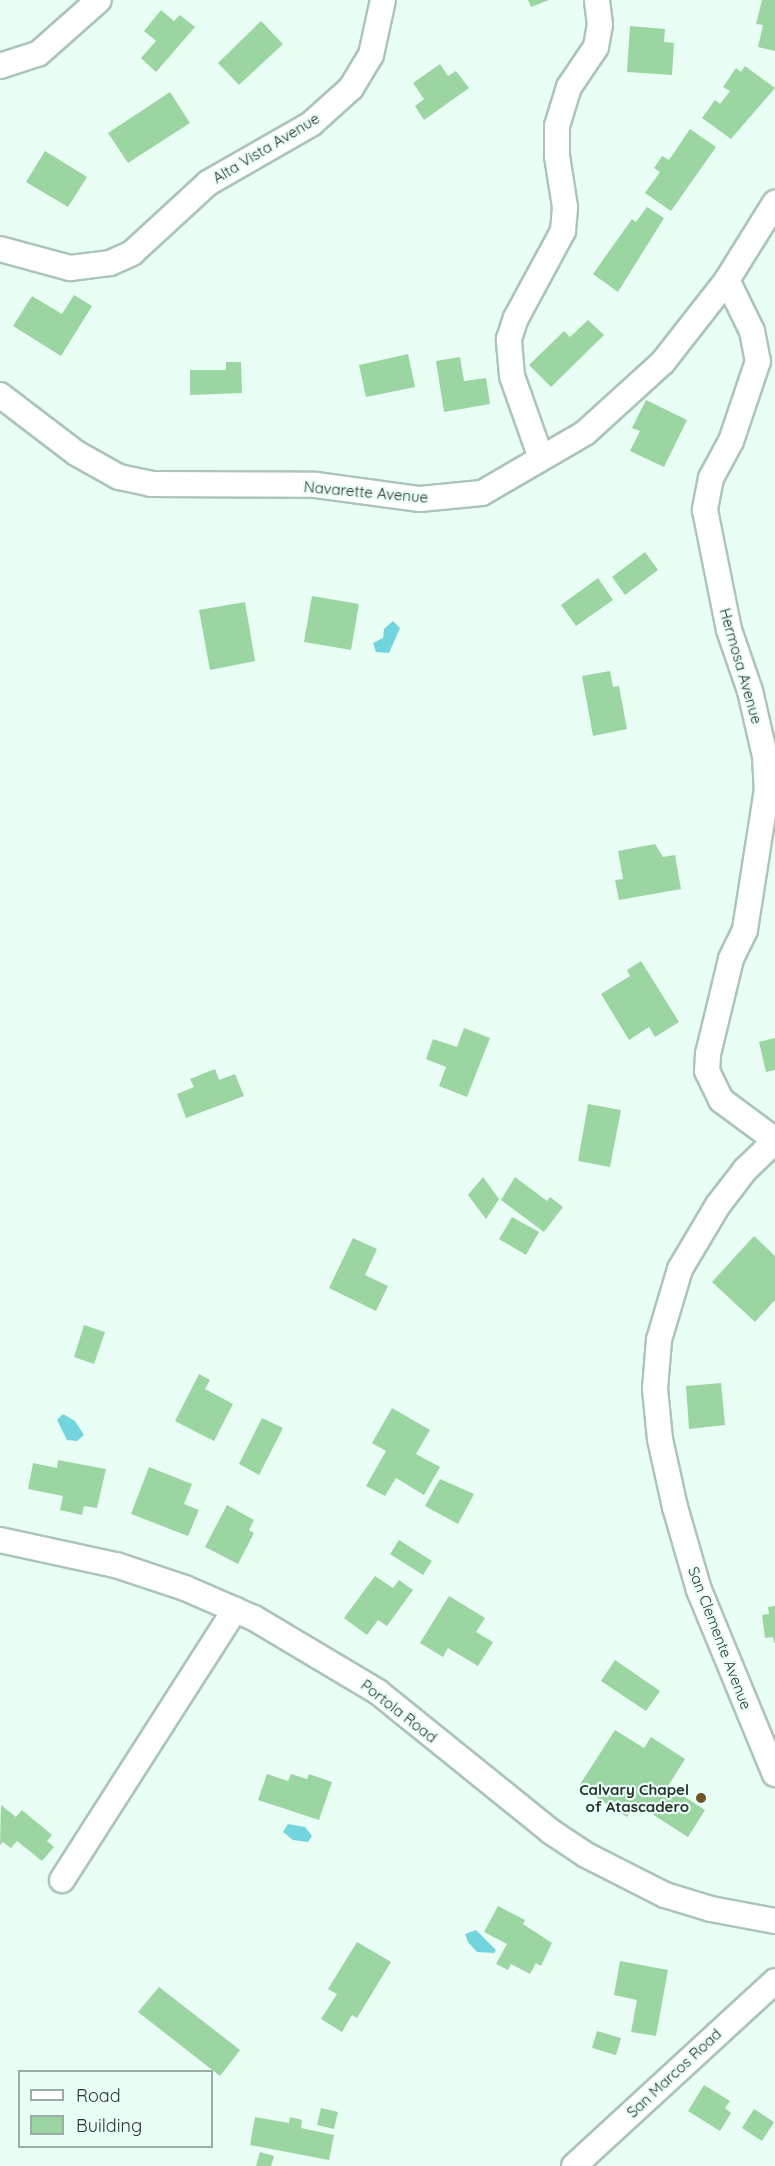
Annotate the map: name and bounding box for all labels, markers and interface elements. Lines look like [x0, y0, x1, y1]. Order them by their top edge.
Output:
street label: Alta Vista Avenue [209, 109, 323, 187]
street label: Navarette Avenue [303, 478, 429, 506]
street label: Hermosa Avenue [716, 606, 766, 726]
street label: San Clemente Avenue [684, 1564, 756, 1712]
street label: Portola Road [357, 1676, 441, 1746]
place label: Calvary Chapel of Atascadero [579, 1780, 689, 1815]
marker: Calvary Chapel of Atascadero [694, 1791, 708, 1805]
street label: San Marcos Road [623, 2025, 725, 2121]
legend [18, 2070, 213, 2148]
text: Road [76, 2084, 121, 2107]
text: Building [76, 2114, 142, 2137]

